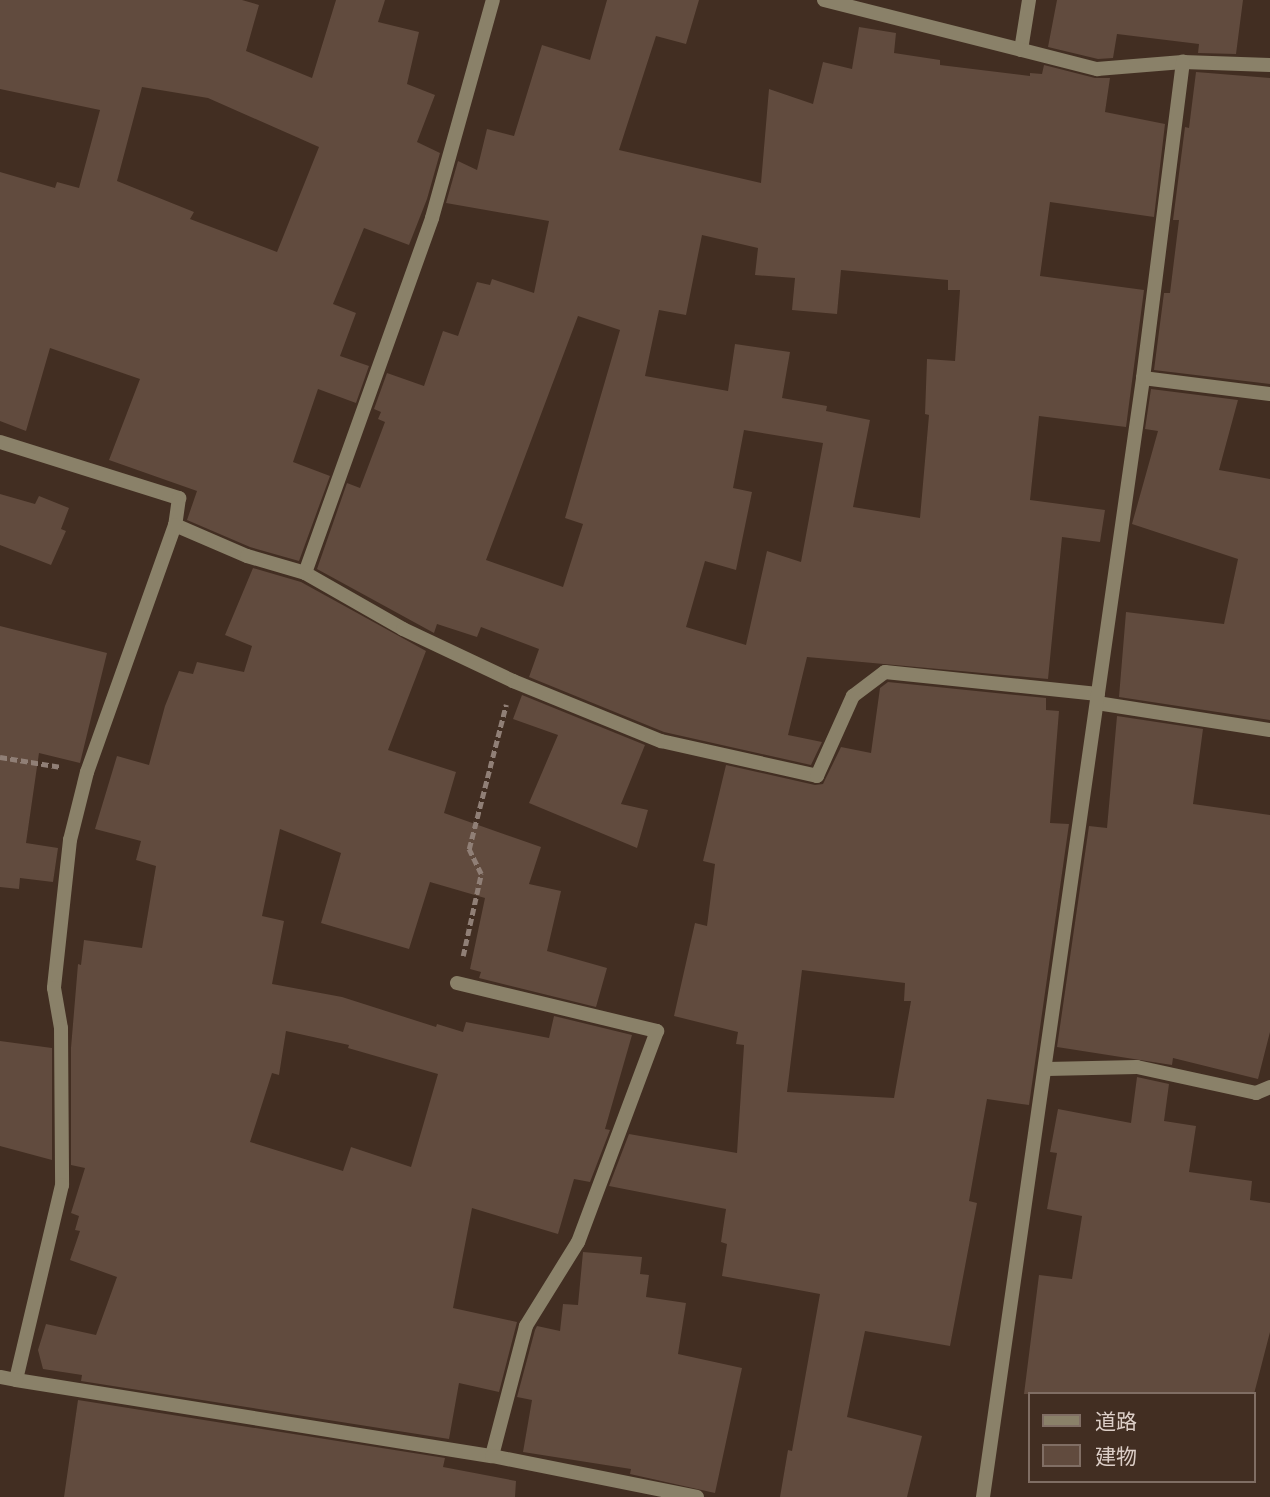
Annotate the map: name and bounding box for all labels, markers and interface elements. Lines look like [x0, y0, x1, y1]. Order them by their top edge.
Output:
legend [1028, 1392, 1256, 1483]
text: 道路 [1095, 1410, 1137, 1437]
text: 建物 [1095, 1445, 1137, 1472]

